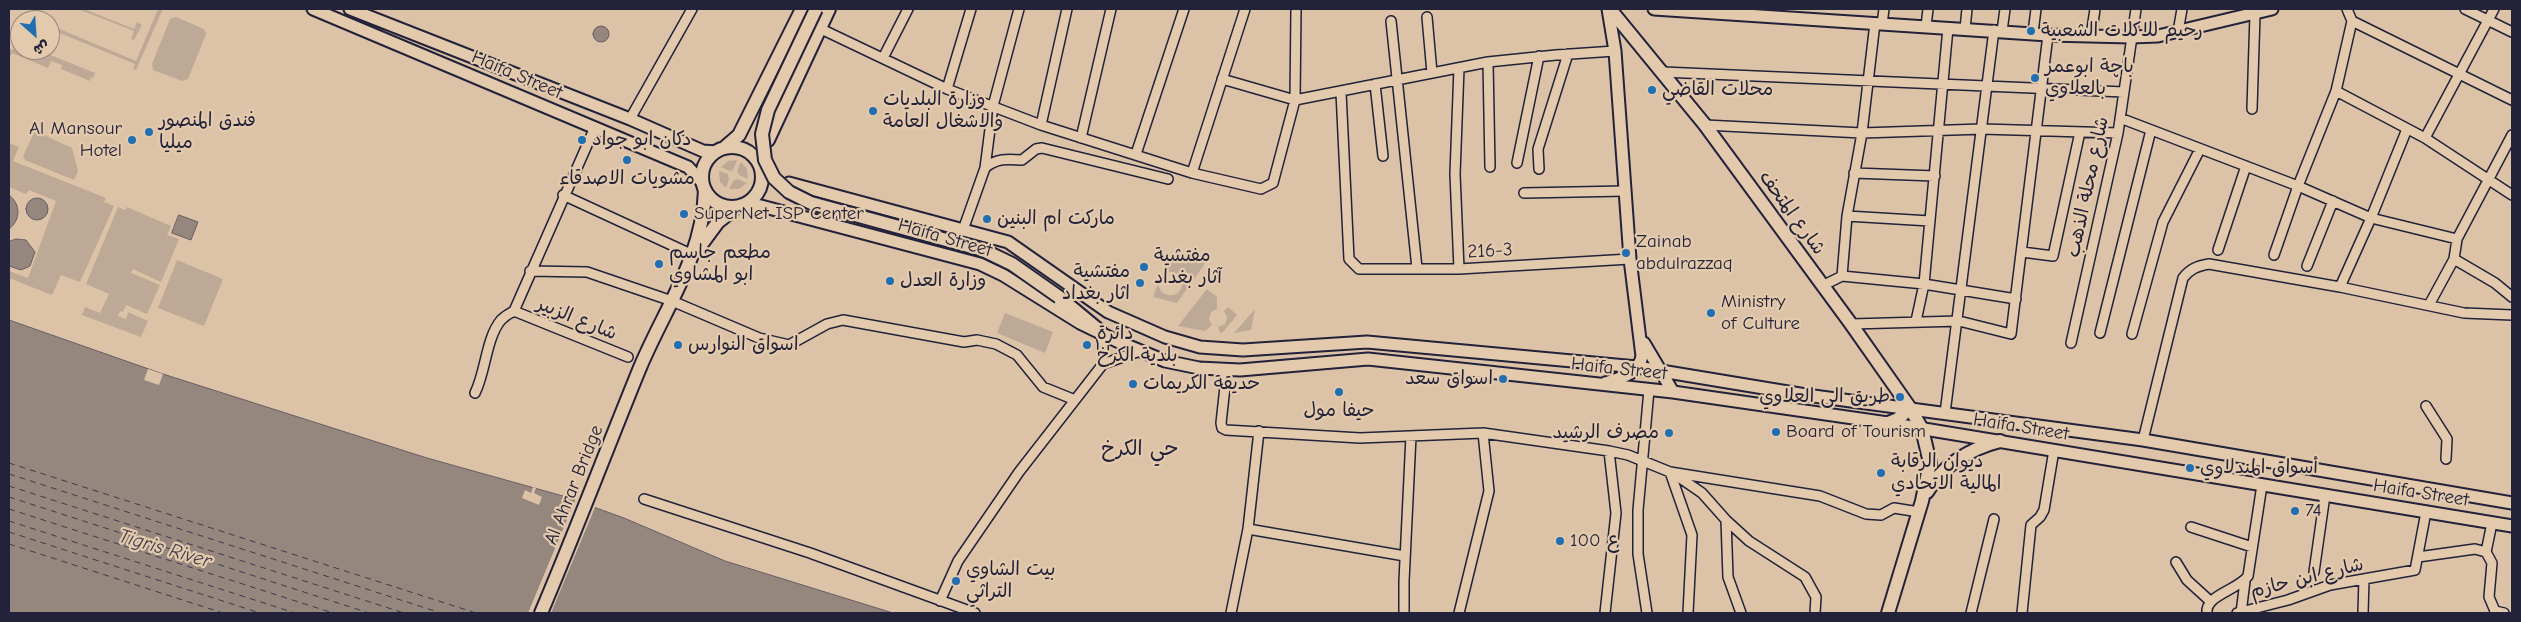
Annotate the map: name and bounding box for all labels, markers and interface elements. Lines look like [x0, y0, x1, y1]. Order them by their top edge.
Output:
north arrow [10, 10, 60, 60]
place label: رحيم للاكلات الشعبية [2041, 20, 2203, 42]
marker: رحيم للاكلات الشعبية [2025, 25, 2037, 37]
text: ش [31, 37, 52, 59]
street label: Haifa Street [468, 46, 566, 104]
place label: باچة ابوعمر بالعلاوي [2045, 56, 2134, 100]
marker: باچة ابوعمر بالعلاوي [2029, 72, 2041, 84]
place label: محلات القاضي [1662, 79, 1773, 101]
marker: محلات القاضي [1646, 84, 1658, 96]
place label: وزارة البلديات والاشغال العامة [883, 89, 1003, 133]
marker: وزارة البلديات والاشغال العامة [867, 105, 879, 117]
place label: فندق المنصور ميليا [159, 110, 256, 154]
street label: شارع محلة الذهب [2062, 115, 2114, 259]
place label: Al Mansour Hotel [29, 118, 122, 162]
marker: فندق المنصور ميليا [143, 126, 155, 138]
place label: دكان ابو جواد [592, 129, 691, 151]
marker: Al Mansour Hotel [126, 134, 138, 146]
marker: دكان ابو جواد [576, 134, 588, 146]
marker: مشويات الاصدقاء [621, 154, 633, 166]
street label: شارع المتحف [1754, 167, 1830, 259]
place label: مشويات الاصدقاء [559, 168, 695, 190]
place label: SuperNet ISP Center [694, 203, 864, 225]
marker: SuperNet ISP Center [678, 208, 690, 220]
place label: ماركت ام البنين [997, 208, 1115, 230]
marker: ماركت ام البنين [981, 213, 993, 225]
street label: Haifa Street [895, 214, 995, 262]
place label: Zainab abdulrazzaq [1636, 231, 1733, 275]
street label: 216-3 [1467, 238, 1513, 264]
place label: مطعم جاسم ابو المشاوي [669, 242, 771, 286]
place label: مفتشية آثار بغداد [1154, 245, 1222, 289]
marker: Zainab abdulrazzaq [1620, 247, 1632, 259]
marker: مطعم جاسم ابو المشاوي [653, 258, 665, 270]
place label: مفتشية اثار بغداد [1062, 261, 1130, 305]
marker: مفتشية آثار بغداد [1138, 261, 1150, 273]
place label: وزارة العدل [900, 270, 986, 292]
marker: وزارة العدل [884, 275, 896, 287]
marker: مفتشية اثار بغداد [1134, 277, 1146, 289]
place label: Ministry of Culture [1721, 291, 1800, 335]
street label: شارع الزبير [534, 293, 620, 345]
marker: Ministry of Culture [1705, 307, 1717, 319]
place label: دائرة بلدية الكرخ [1097, 323, 1178, 367]
place label: اسواق النوارس [688, 334, 798, 356]
marker: اسواق النوارس [672, 339, 684, 351]
marker: دائرة بلدية الكرخ [1081, 339, 1093, 351]
street label: Haifa Street [1570, 353, 1668, 385]
place label: اسواق سعد [1405, 368, 1493, 390]
place label: حديقة الكريمات [1143, 373, 1260, 395]
marker: اسواق سعد [1497, 373, 1509, 385]
marker: حديقة الكريمات [1127, 378, 1139, 390]
marker: حيفا مول [1333, 386, 1345, 398]
place label: طريق الى العلاوي [1759, 386, 1890, 408]
marker: طريق الى العلاوي [1894, 391, 1906, 403]
place label: حيفا مول [1304, 400, 1374, 422]
street label: Haifa Street [1972, 408, 2070, 446]
place label: Board of Tourism [1786, 421, 1926, 443]
street label: Al Ahrar Bridge [540, 422, 608, 548]
place label: مصرف الرشيد [1552, 422, 1659, 444]
marker: Board of Tourism [1770, 426, 1782, 438]
marker: مصرف الرشيد [1663, 427, 1675, 439]
district label: حي الكرخ [1101, 436, 1179, 462]
place label: ديوان الرقابة المالية الاتحادي [1891, 451, 2001, 495]
place label: أسواق المندلاوي [2200, 457, 2318, 479]
marker: أسواق المندلاوي [2184, 462, 2196, 474]
marker: ديوان الرقابة المالية الاتحادي [1875, 467, 1887, 479]
street label: Haifa Street [2372, 474, 2470, 512]
place label: 74 [2305, 500, 2322, 522]
marker: 74 [2289, 505, 2301, 517]
water label: Tigris River [116, 524, 214, 574]
place label: 100 ع [1570, 530, 1618, 552]
marker: 100 ع [1554, 535, 1566, 547]
street label: شارع ابن حازم [2248, 553, 2366, 603]
place label: بيت الشاوي التراثي [966, 559, 1055, 603]
marker: بيت الشاوي التراثي [950, 575, 962, 587]

